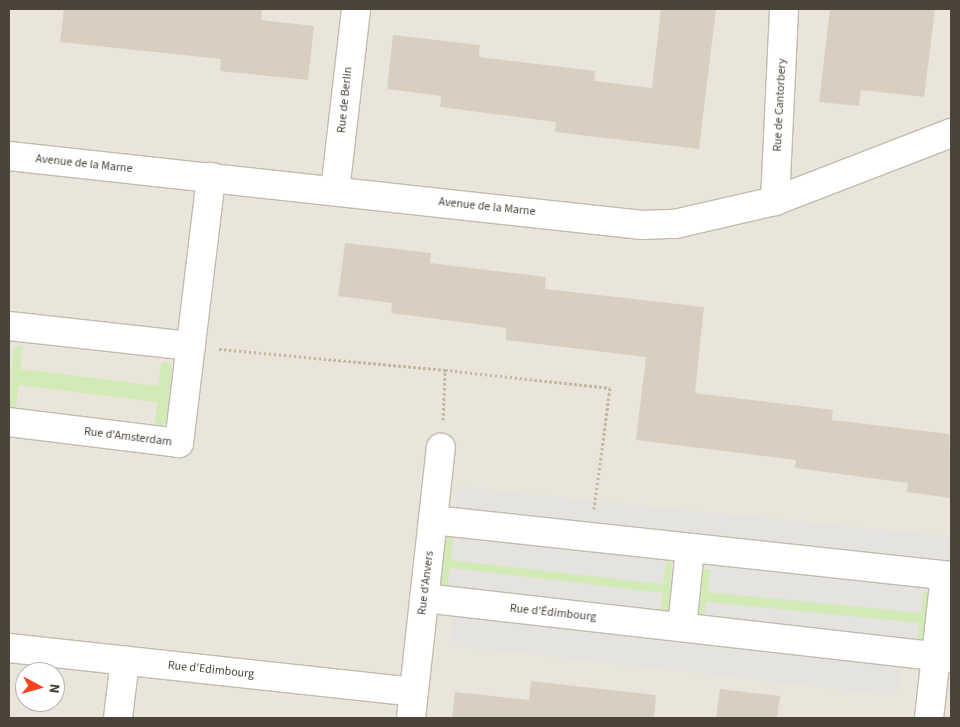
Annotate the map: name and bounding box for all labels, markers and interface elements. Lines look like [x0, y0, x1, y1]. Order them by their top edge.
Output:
street label: Rue de Cantorbery [770, 58, 790, 152]
street label: Rue de Berlin [334, 66, 356, 134]
street label: Avenue de la Marne [35, 152, 133, 176]
street label: Avenue de la Marne [438, 195, 536, 219]
street label: Rue d'Amsterdam [83, 424, 173, 450]
street label: Rue d'Anvers [415, 550, 437, 616]
street label: Rue d’Édimbourg [509, 601, 597, 625]
street label: Rue d'Edimbourg [167, 658, 255, 682]
north arrow [15, 662, 65, 712]
text: N [43, 683, 64, 694]

